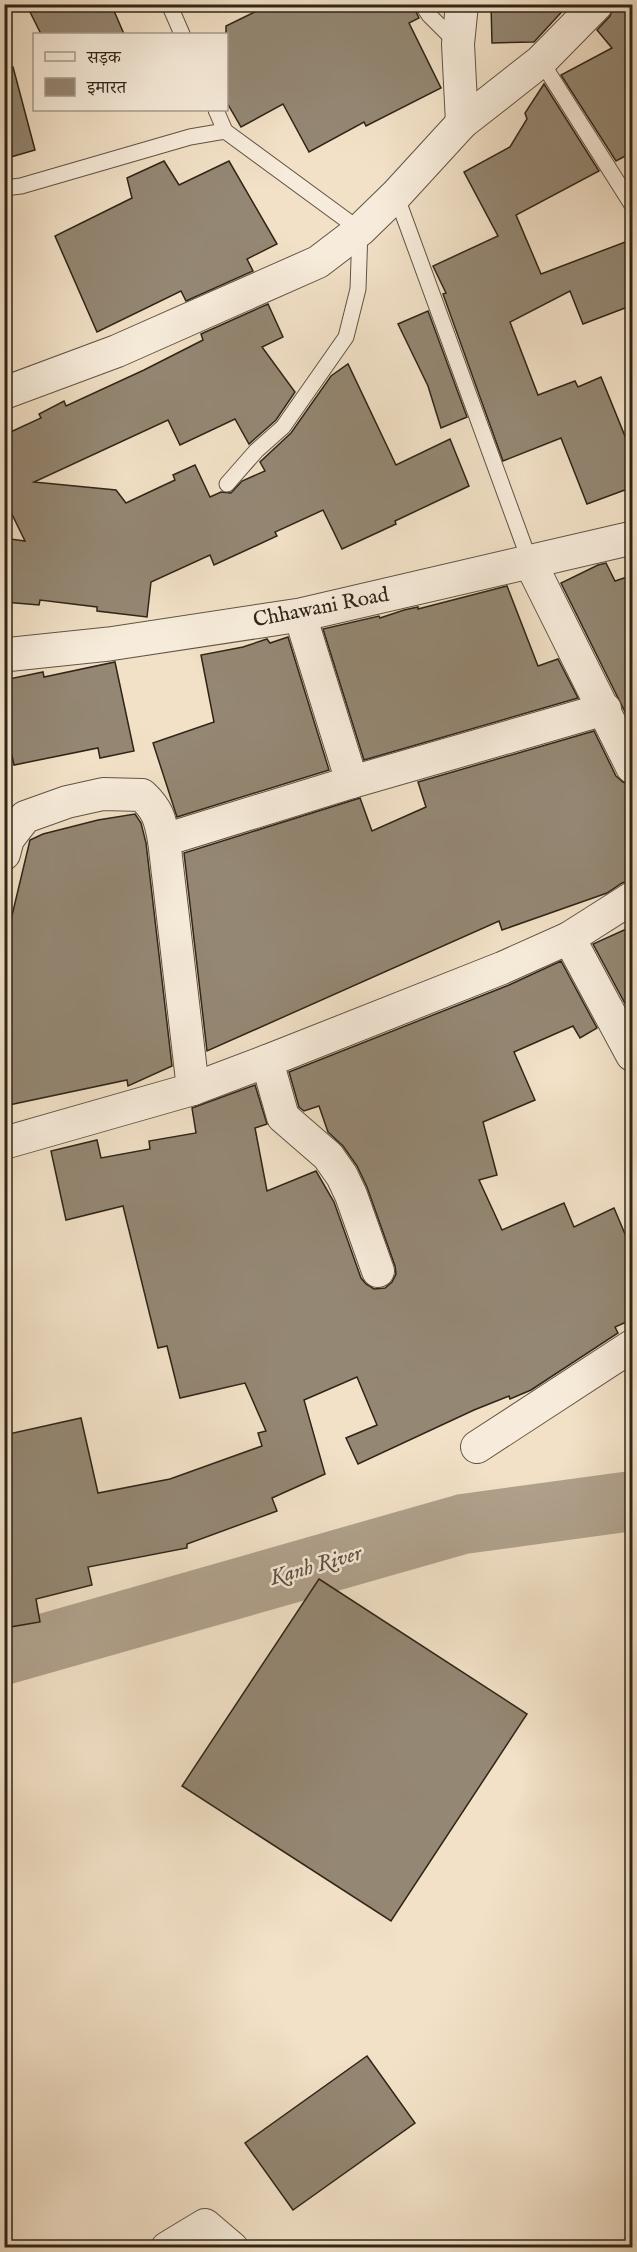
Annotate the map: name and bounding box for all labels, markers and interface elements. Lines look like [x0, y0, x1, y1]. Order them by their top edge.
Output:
legend [33, 33, 228, 111]
text: सड़क [86, 47, 122, 70]
text: इमारत [86, 77, 127, 100]
street label: Chhawani Road [251, 581, 392, 634]
water label: Kanh River [266, 1539, 367, 1593]

